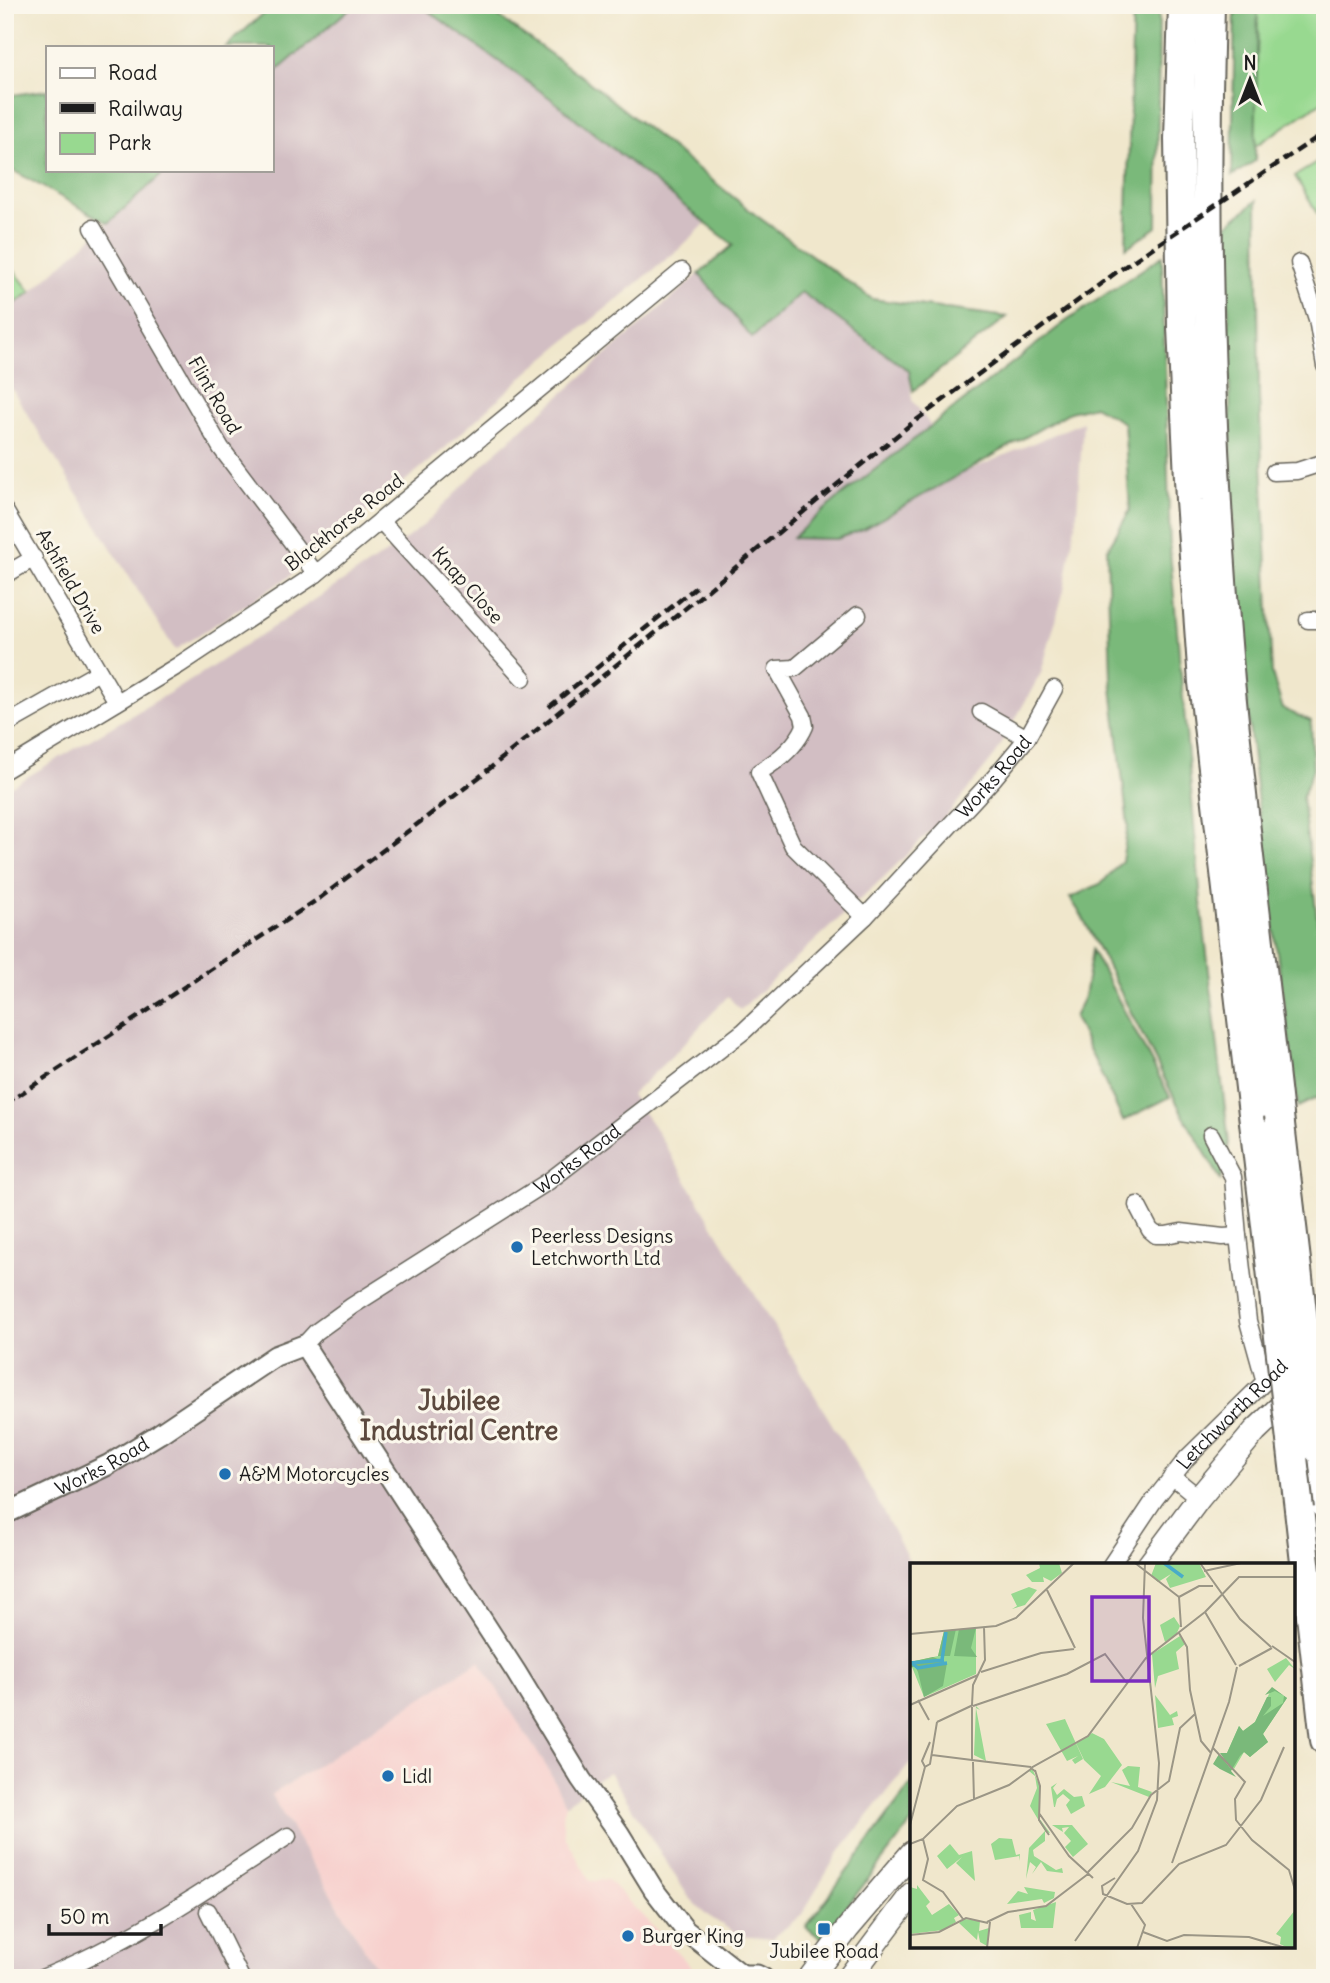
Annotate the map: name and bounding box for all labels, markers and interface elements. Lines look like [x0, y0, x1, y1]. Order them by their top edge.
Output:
legend [46, 46, 273, 172]
north arrow [1214, 46, 1284, 116]
text: N [1243, 51, 1257, 75]
text: Road [108, 59, 157, 86]
text: Railway [108, 95, 183, 122]
text: Park [108, 129, 151, 156]
street label: Flint Road [183, 352, 247, 438]
street label: Blackhorse Road [280, 468, 408, 576]
street label: Ashfield Drive [31, 524, 111, 638]
street label: Knap Close [427, 542, 509, 628]
street label: Works Road [951, 730, 1036, 823]
street label: Works Road [529, 1119, 625, 1200]
place label: Peerless Designs Letchworth Ltd [531, 1224, 673, 1270]
marker: Peerless Designs Letchworth Ltd [509, 1239, 525, 1255]
street label: Letchworth Road [1171, 1354, 1293, 1474]
district label: Jubilee Industrial Centre [360, 1384, 558, 1447]
street label: Works Road [51, 1431, 153, 1500]
place label: A&M Motorcycles [239, 1462, 389, 1486]
marker: A&M Motorcycles [217, 1466, 233, 1482]
inset map [910, 1563, 1295, 1948]
place label: Lidl [402, 1764, 432, 1788]
marker: Lidl [380, 1768, 396, 1784]
scale bar [49, 1892, 161, 1936]
text: 50 m [60, 1903, 109, 1930]
marker: Jubilee Road [816, 1921, 832, 1937]
place label: Burger King [642, 1924, 744, 1948]
marker: Burger King [620, 1928, 636, 1944]
place label: Jubilee Road [769, 1939, 879, 1963]

